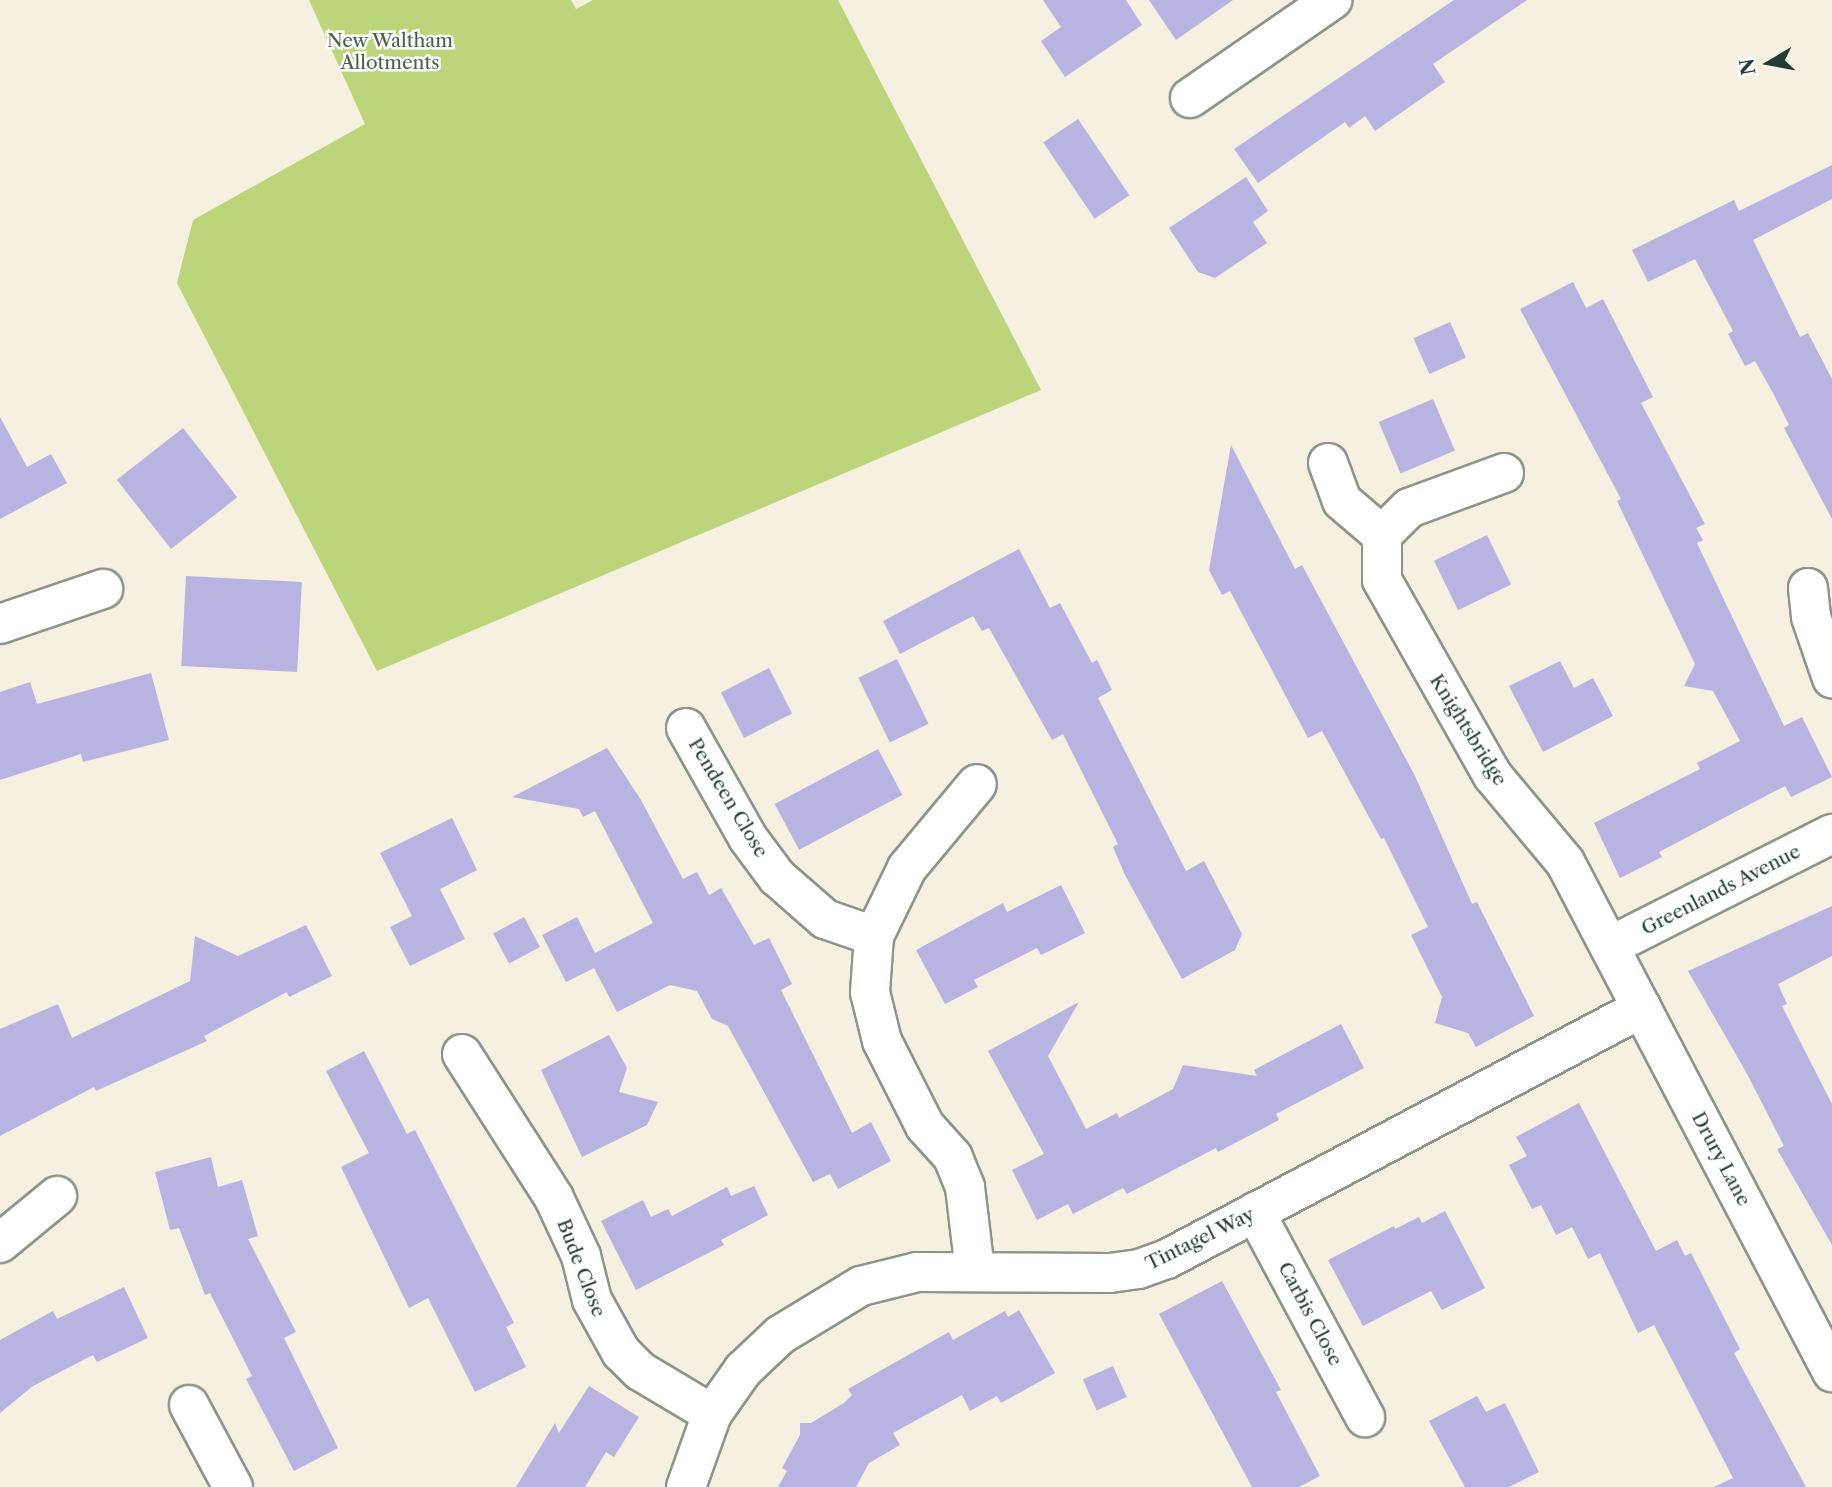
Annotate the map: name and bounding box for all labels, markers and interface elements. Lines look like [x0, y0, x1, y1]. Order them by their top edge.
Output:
north arrow [1734, 28, 1804, 98]
park label: New Waltham Allotments [326, 30, 454, 74]
text: N [1735, 57, 1761, 77]
street label: Knightsbridge [1425, 670, 1511, 790]
street label: Pendeen Close [683, 734, 773, 862]
street label: Greenlands Avenue [1637, 840, 1805, 940]
street label: Drury Lane [1687, 1108, 1755, 1210]
street label: Tintagel Way [1142, 1203, 1258, 1275]
street label: Bude Close [552, 1216, 610, 1320]
street label: Carbis Close [1273, 1258, 1347, 1370]

